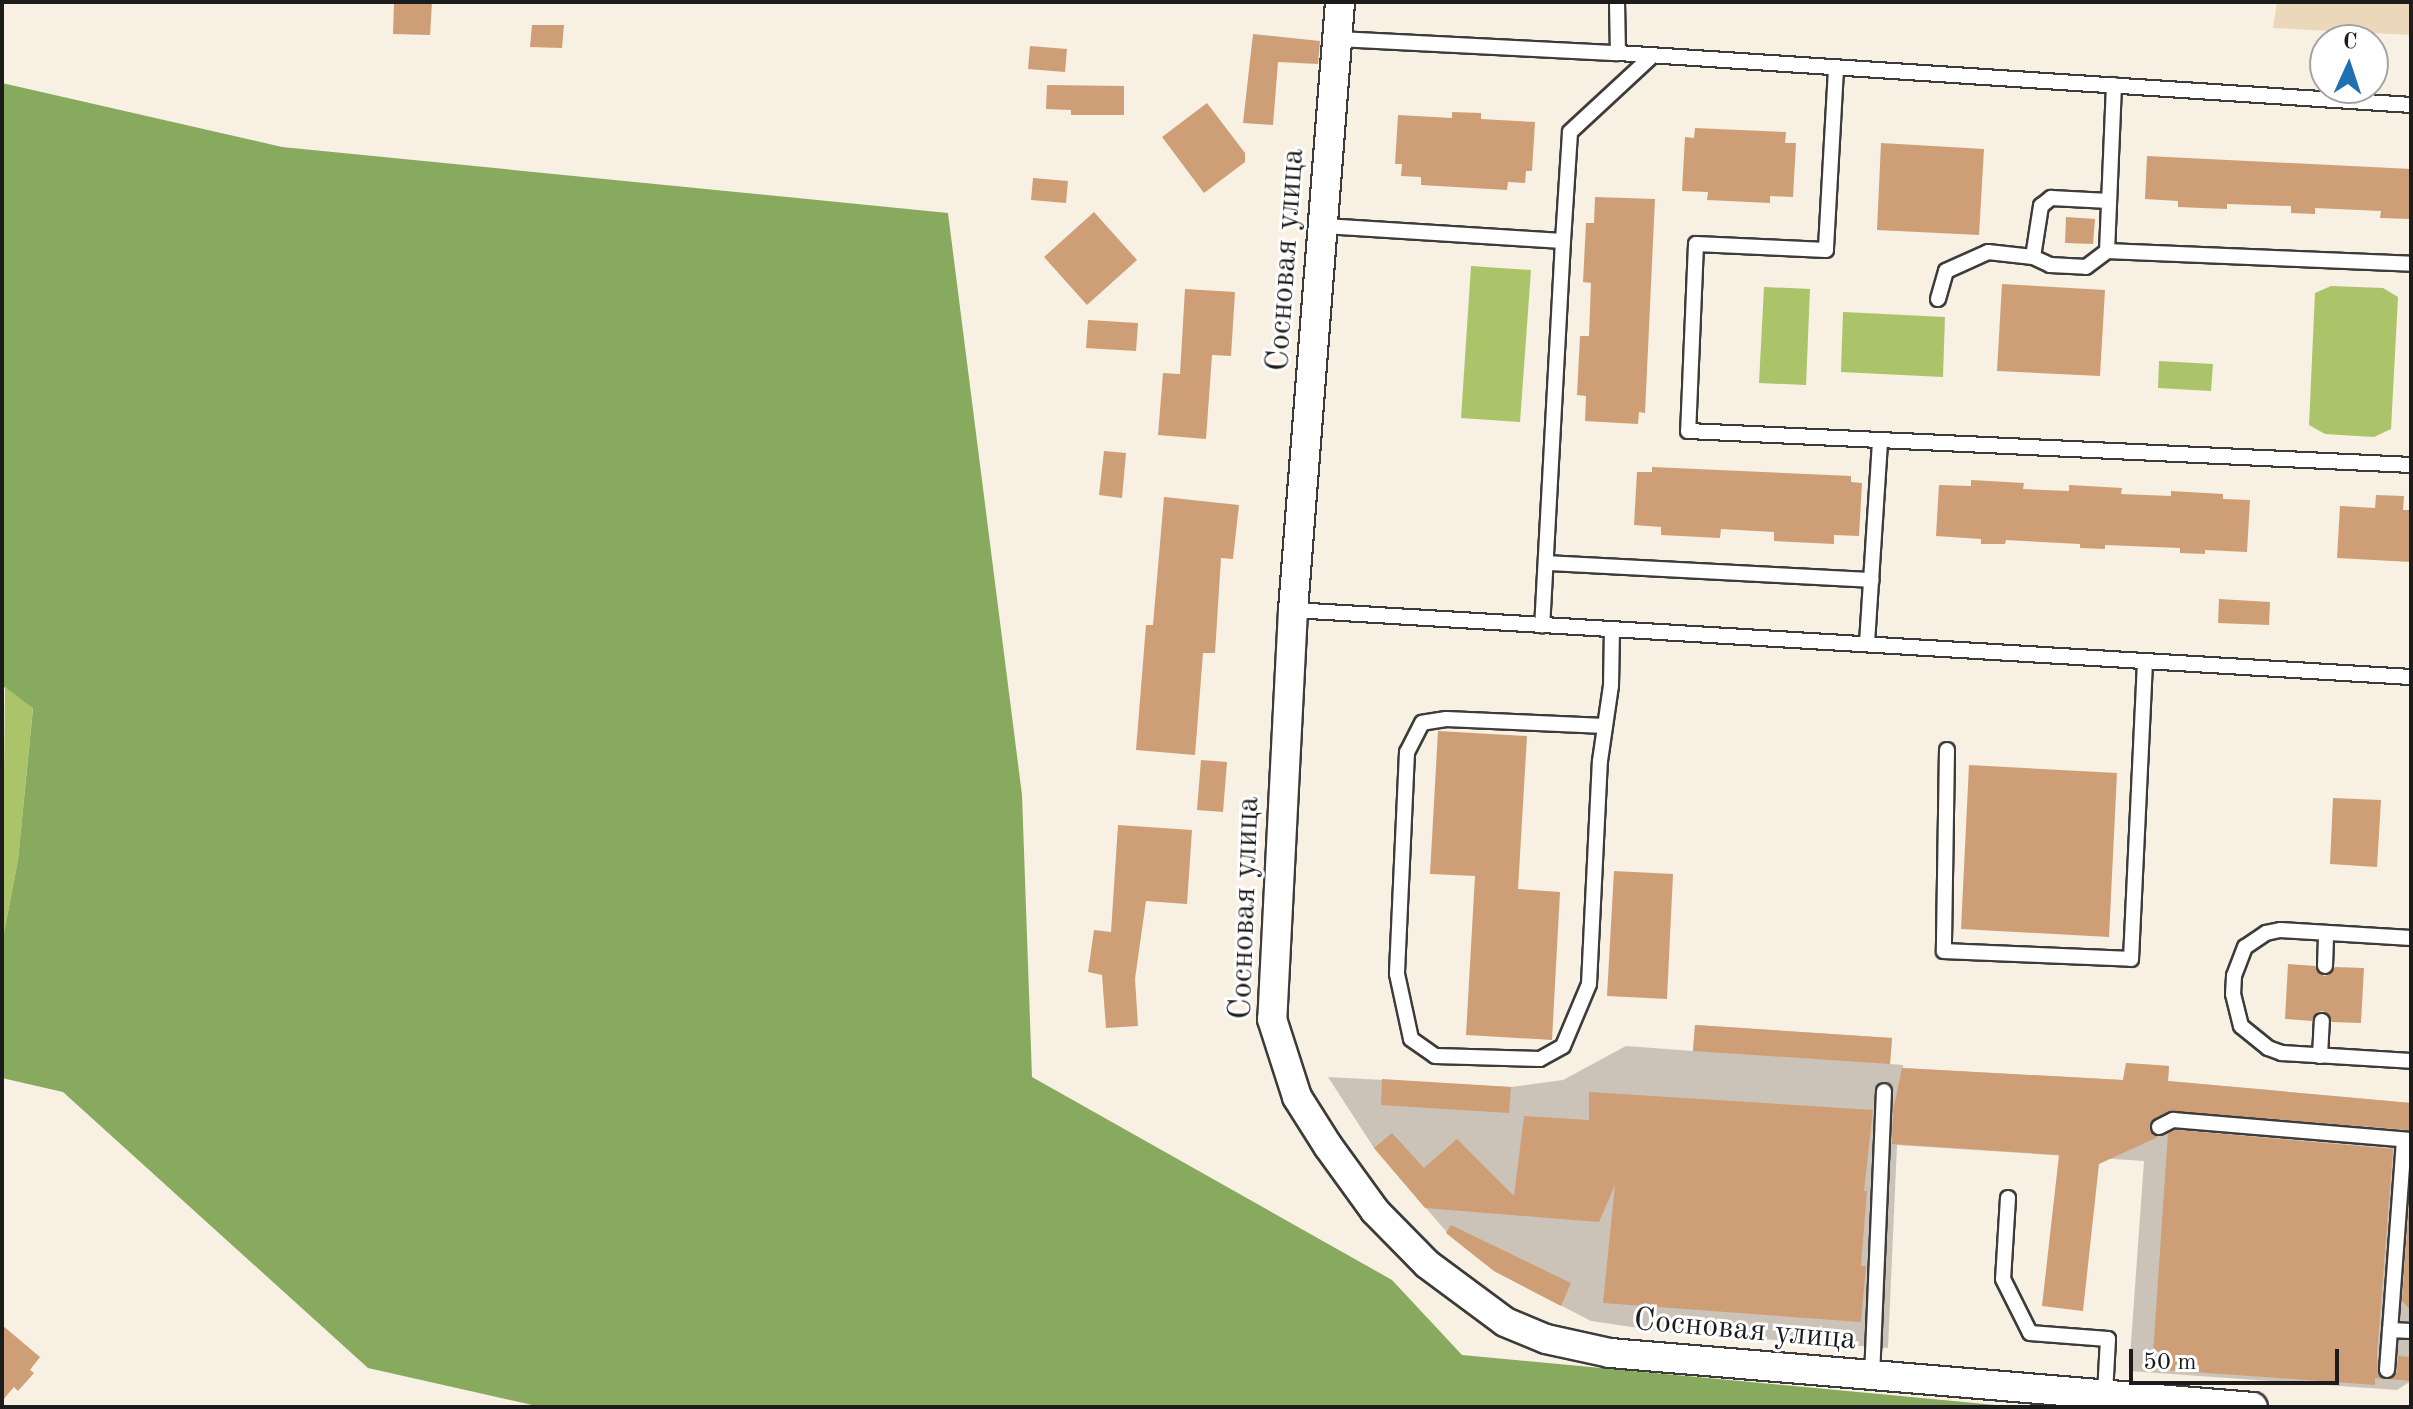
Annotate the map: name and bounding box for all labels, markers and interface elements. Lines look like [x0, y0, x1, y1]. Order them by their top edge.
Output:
north arrow [2309, 24, 2389, 104]
text: С [2342, 31, 2358, 53]
street label: Сосновая улица [1260, 147, 1314, 373]
street label: Сосновая улица [1223, 796, 1269, 1020]
street label: Сосновая улица [1632, 1302, 1858, 1360]
scale bar [2133, 1333, 2343, 1383]
text: 50 m [2143, 1351, 2197, 1375]

